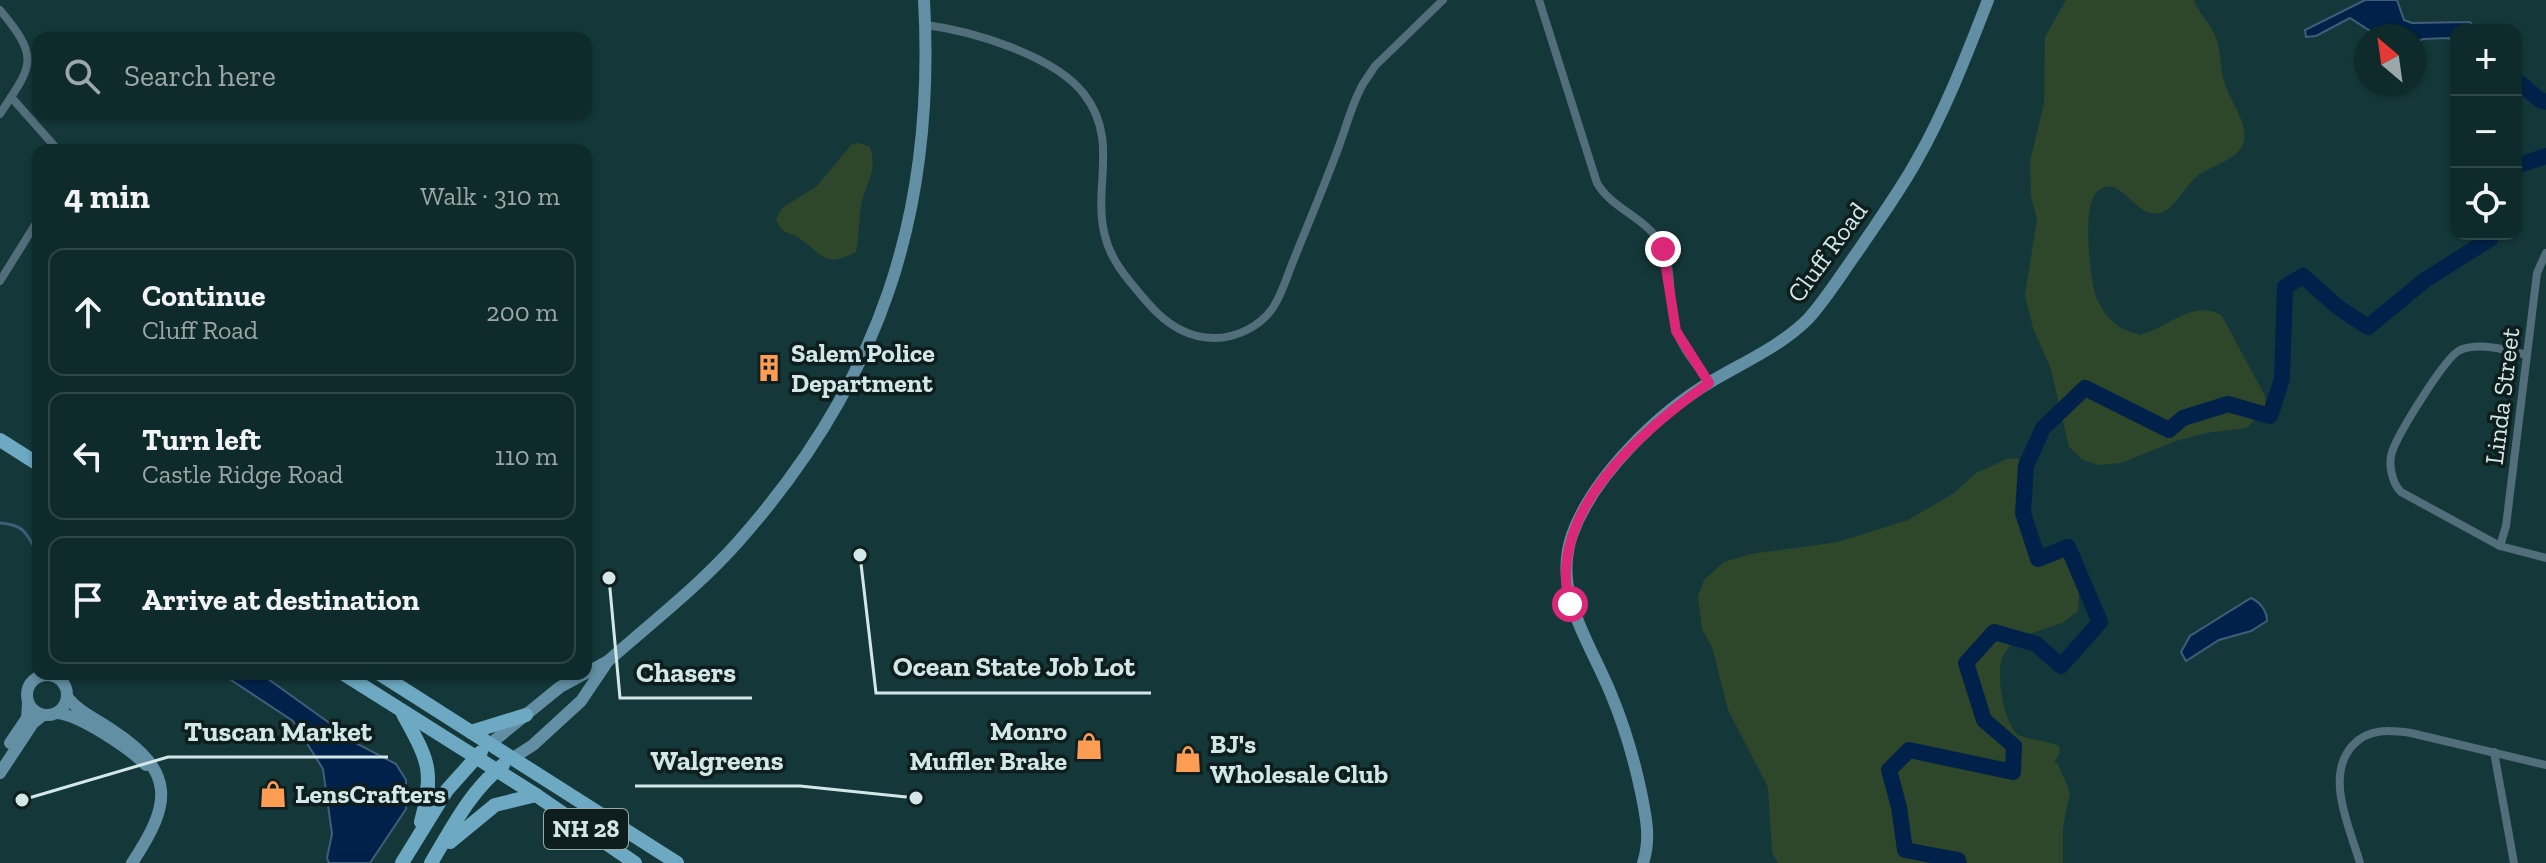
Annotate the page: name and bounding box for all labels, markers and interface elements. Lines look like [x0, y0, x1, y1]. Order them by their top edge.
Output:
north arrow [2354, 24, 2426, 96]
map controls [2450, 24, 2522, 240]
button: + [2450, 24, 2522, 96]
search box [32, 32, 592, 120]
icon: search [60, 54, 104, 98]
text: Search here [124, 58, 276, 94]
button: − [2450, 96, 2522, 168]
button: locate [2450, 168, 2522, 240]
text: 4 min [64, 176, 150, 217]
text: Walk · 310 m [420, 180, 560, 212]
street label: Cluff Road [1780, 196, 1874, 308]
route end [1645, 231, 1681, 267]
text: Continue [142, 278, 266, 314]
icon: ahead [66, 290, 110, 334]
text: 200 m [486, 296, 558, 328]
text: Cluff Road [142, 314, 258, 346]
street label: Linda Street [2478, 325, 2526, 466]
place label: Salem Police Department [791, 337, 935, 399]
building icon: Salem Police Department [754, 353, 784, 383]
text: Turn left [142, 422, 261, 458]
icon: left [66, 434, 110, 478]
text: 110 m [495, 440, 558, 472]
text: Castle Ridge Road [142, 458, 343, 490]
icon: arrive [66, 578, 110, 622]
text: Arrive at destination [142, 582, 419, 618]
route start [1552, 586, 1588, 622]
callout: Ocean State Job Lot [876, 641, 1151, 693]
callout: Chasers [620, 646, 752, 698]
text: Ocean State Job Lot [893, 650, 1136, 683]
text: Chasers [636, 656, 736, 689]
callout: Tuscan Market [168, 705, 388, 757]
text: Tuscan Market [184, 715, 373, 748]
place label: Monro Muffler Brake [909, 715, 1067, 777]
place label: BJ's Wholesale Club [1210, 728, 1388, 790]
shop icon: Monro Muffler Brake [1074, 731, 1104, 761]
callout: Walgreens [635, 734, 800, 786]
text: Walgreens [650, 744, 784, 777]
shop icon: BJ's Wholesale Club [1173, 744, 1203, 774]
place label: LensCrafters [295, 778, 446, 810]
shop icon: LensCrafters [258, 779, 288, 809]
road number: NH 28 [544, 809, 628, 849]

